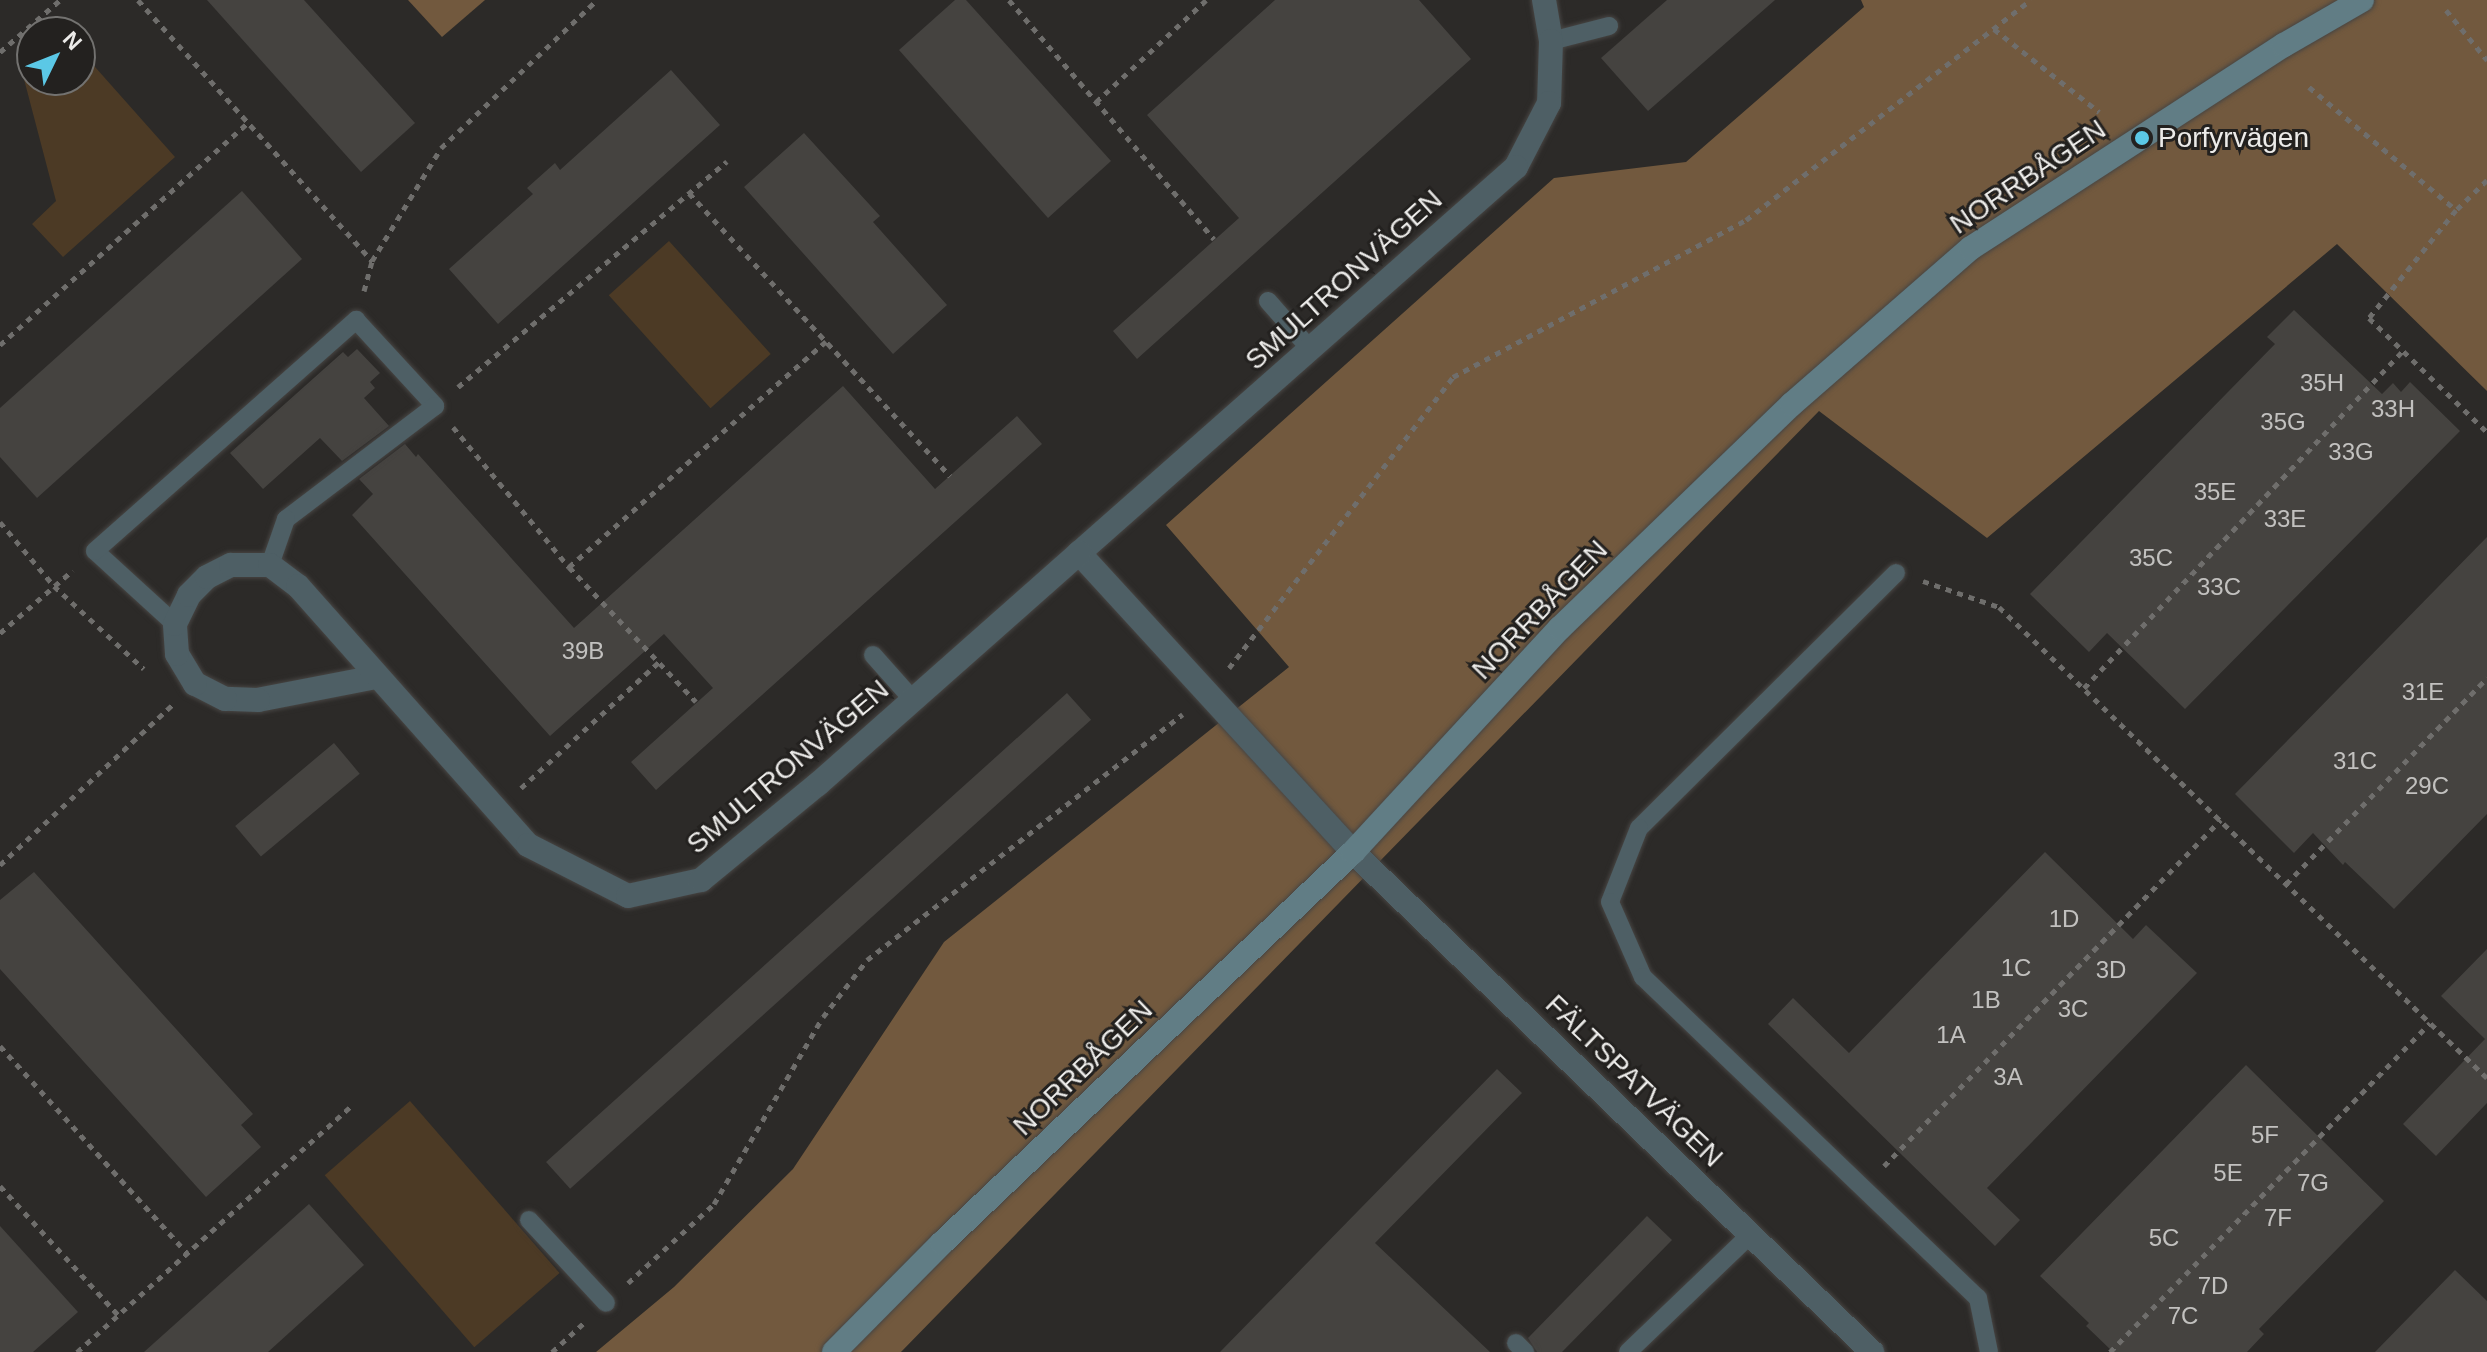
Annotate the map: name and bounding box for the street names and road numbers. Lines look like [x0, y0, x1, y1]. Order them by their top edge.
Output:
street label: NORRBÅGEN [1944, 113, 2112, 241]
street label: SMULTRONVÄGEN [1239, 183, 1449, 377]
street label: NORRBÅGEN [1465, 533, 1615, 687]
street label: SMULTRONVÄGEN [680, 673, 896, 861]
street label: FÄLTSPATVÄGEN [1538, 988, 1730, 1174]
street label: NORRBÅGEN [1006, 993, 1160, 1143]

